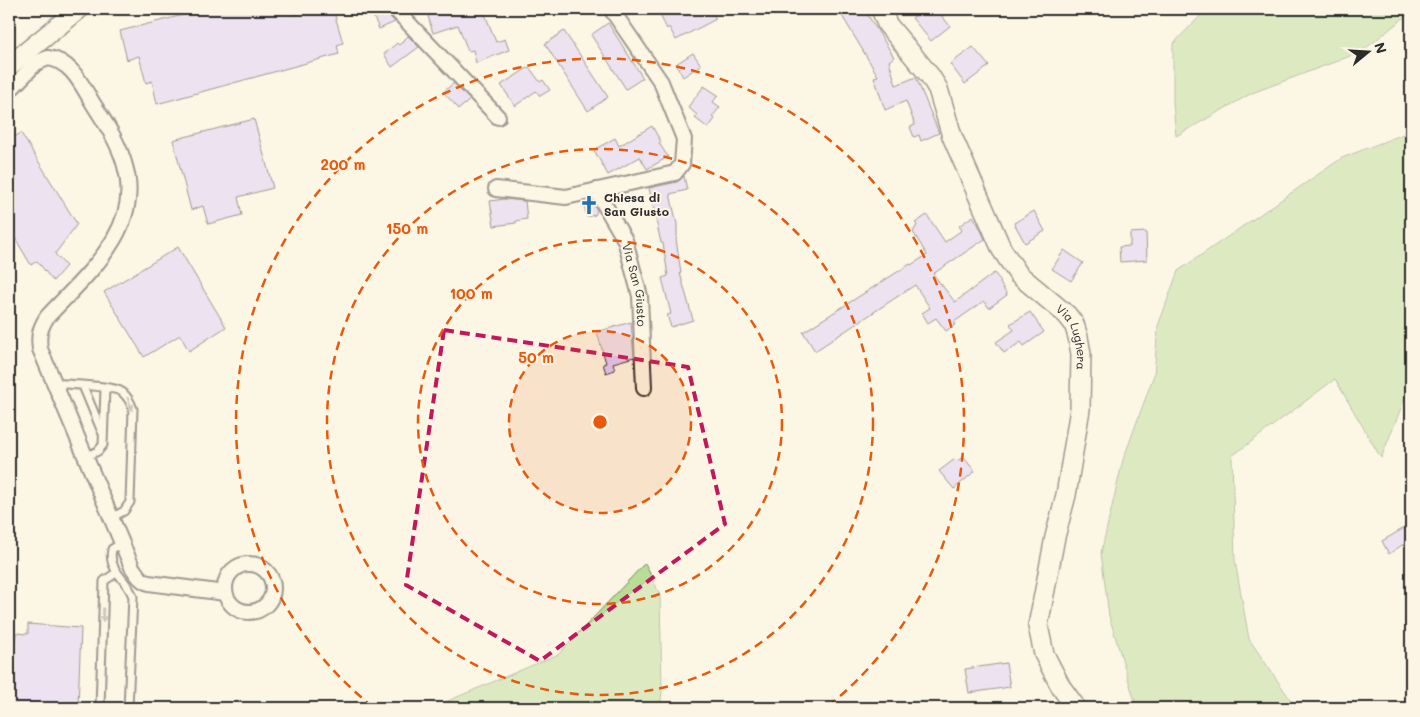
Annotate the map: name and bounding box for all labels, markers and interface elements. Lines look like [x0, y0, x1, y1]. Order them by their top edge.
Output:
north arrow [1342, 28, 1392, 78]
text: N [1370, 40, 1392, 56]
text: 200 m [321, 154, 366, 174]
place label: Chiesa di San Giusto [604, 189, 669, 219]
church icon: Chiesa di San Giusto [578, 194, 600, 216]
text: 150 m [386, 218, 428, 238]
street label: Via San Giusto [619, 241, 650, 327]
text: 100 m [449, 283, 493, 303]
street label: Via Lughera [1053, 300, 1090, 370]
text: 50 m [518, 347, 554, 367]
one-way arrow [126, 397, 134, 412]
centre of rings [591, 413, 609, 431]
one-way arrow [98, 607, 106, 623]

